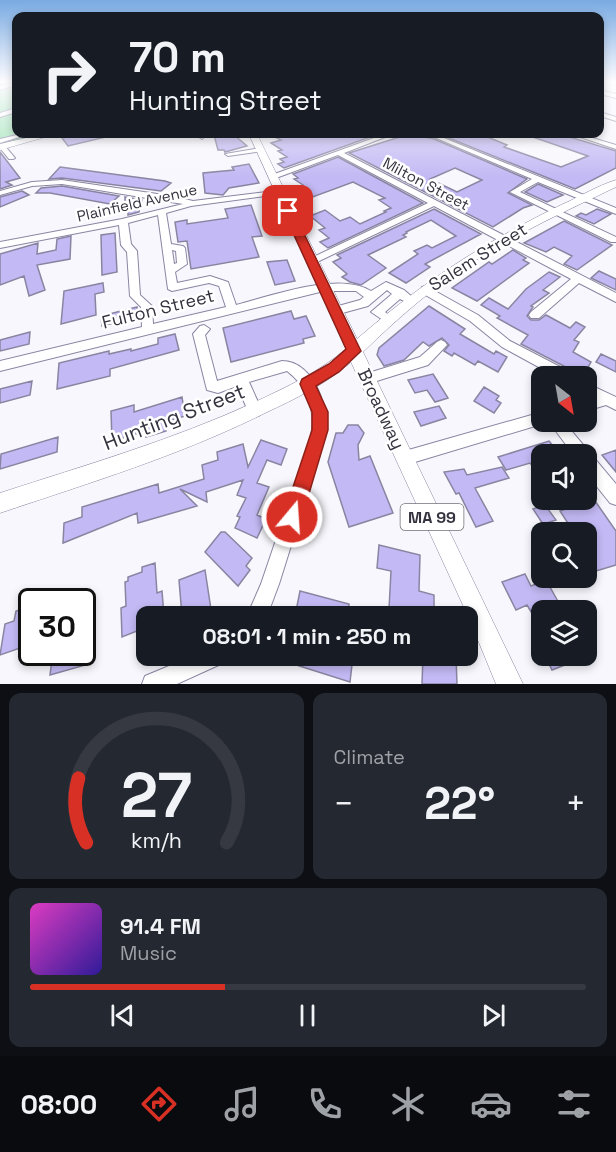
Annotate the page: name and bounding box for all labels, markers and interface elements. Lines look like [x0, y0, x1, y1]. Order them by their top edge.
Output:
text: 70 m [129, 31, 226, 84]
icon: right [30, 36, 108, 114]
text: Hunting Street [129, 83, 322, 118]
street label: Milton Street [380, 153, 473, 214]
street label: Plainfield Avenue [75, 179, 199, 226]
pin [262, 185, 313, 236]
icon: arrive [271, 194, 304, 227]
street label: Salem Street [424, 217, 531, 296]
street label: Fulton Street [99, 283, 216, 334]
street label: Broadway [353, 365, 410, 453]
north arrow [531, 366, 597, 432]
map controls [531, 366, 597, 666]
street label: Hunting Street [99, 377, 249, 456]
button: sound [531, 444, 597, 510]
position arrow [260, 485, 324, 549]
road number: MA 99 [400, 504, 464, 530]
button: search [531, 522, 597, 588]
speed limit sign: 30 [18, 588, 96, 666]
button: layers [531, 600, 597, 666]
text: 08:01 · 1 min · 250 m [203, 622, 411, 650]
text: Climate [334, 744, 405, 770]
text: 27 [121, 756, 192, 835]
text: 22° [424, 775, 495, 832]
text: − [334, 783, 354, 825]
text: + [566, 783, 586, 825]
text: km/h [131, 827, 182, 854]
text: 91.4 FM [120, 912, 201, 940]
text: Music [120, 940, 177, 966]
icon: previous [106, 999, 139, 1032]
icon: pause [291, 999, 324, 1032]
icon: next [477, 999, 510, 1032]
icon: directions [138, 1083, 180, 1125]
icon: music [221, 1083, 263, 1125]
icon: phone [304, 1083, 346, 1125]
icon: climate [387, 1083, 429, 1125]
icon: car [470, 1083, 512, 1125]
icon: filters [553, 1083, 595, 1125]
text: 08:00 [21, 1087, 97, 1122]

